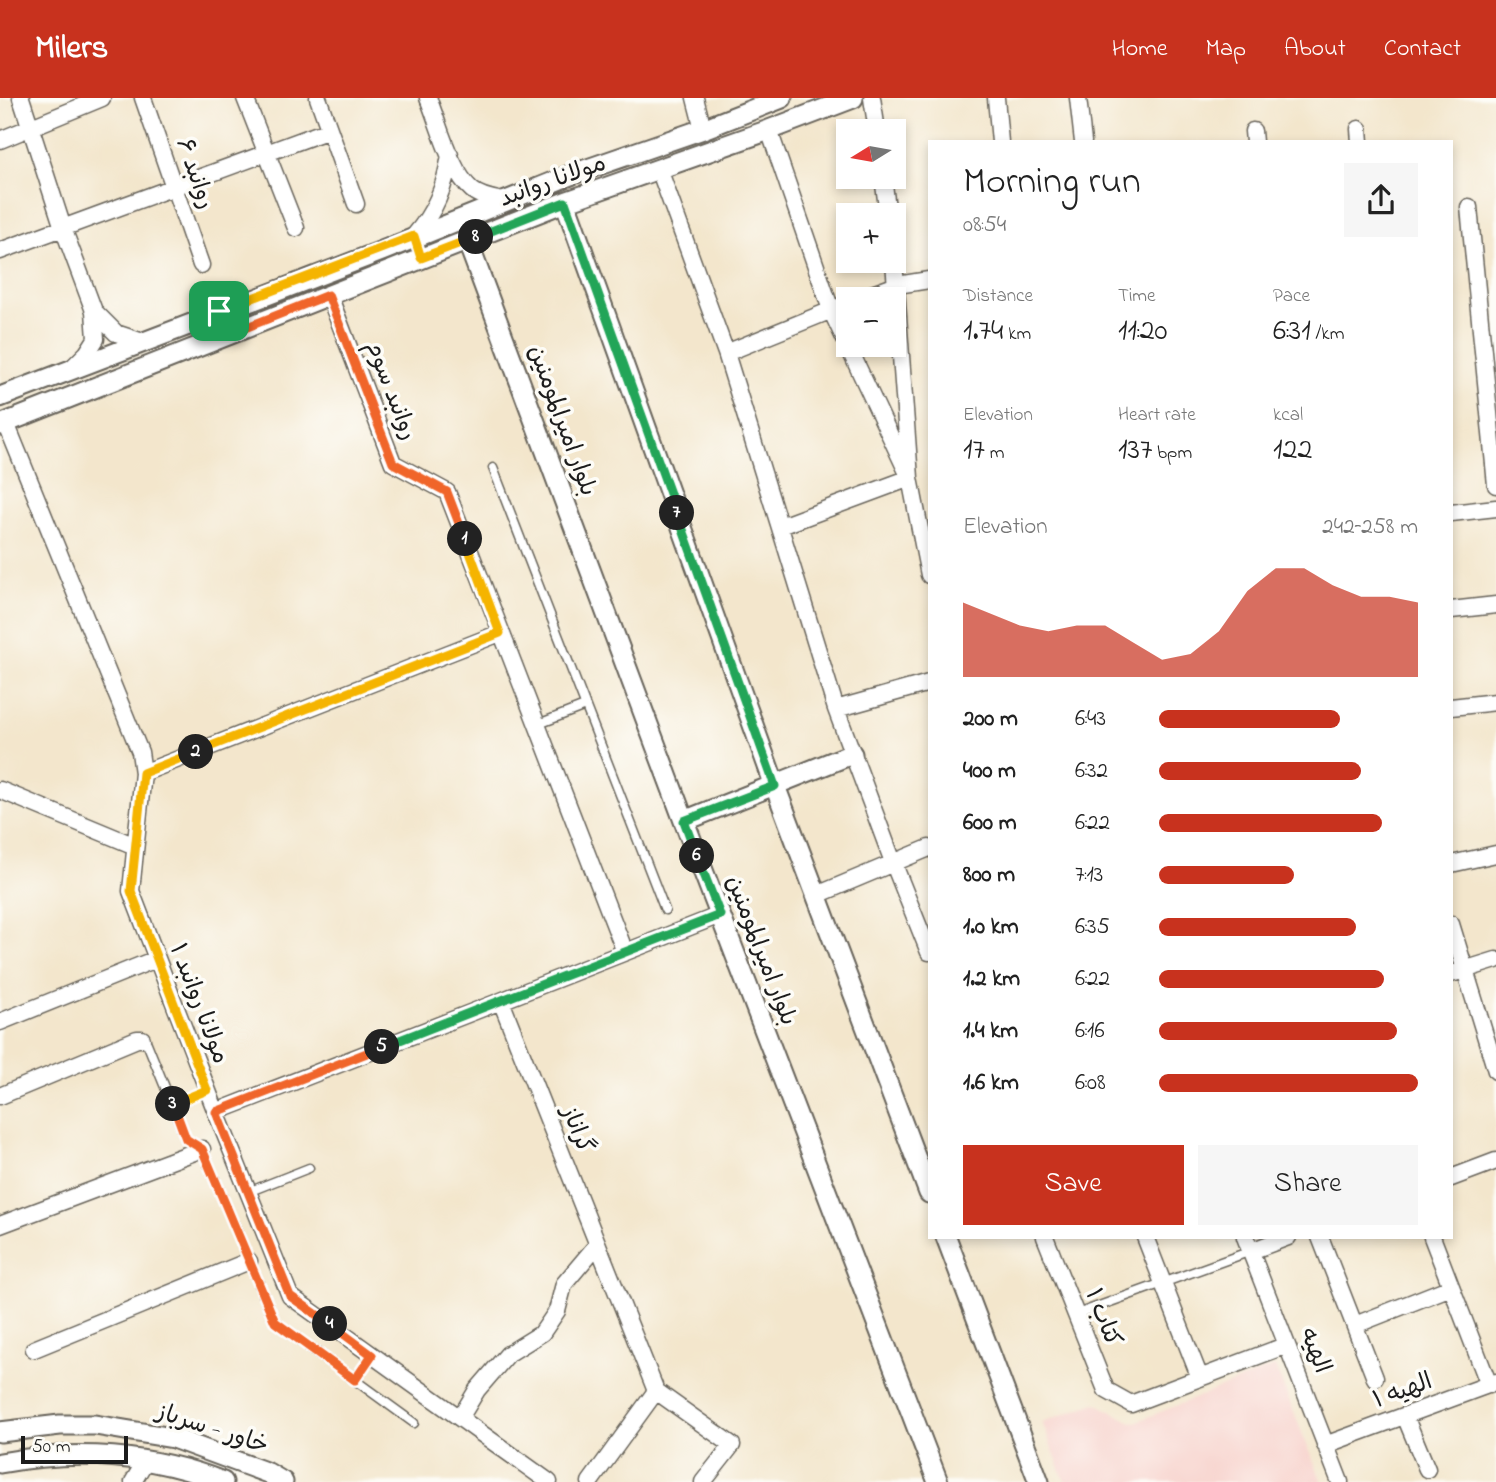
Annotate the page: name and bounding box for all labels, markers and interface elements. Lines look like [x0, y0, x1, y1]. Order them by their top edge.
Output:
text: Milers [35, 25, 108, 73]
text: Home [1112, 32, 1168, 67]
text: Map [1206, 32, 1246, 67]
text: About [1284, 32, 1346, 67]
text: Contact [1384, 32, 1461, 67]
north arrow [836, 119, 906, 189]
map controls [836, 119, 906, 357]
street label: روانبد ۶ [166, 134, 222, 214]
street label: مولانا روانبد [495, 147, 611, 217]
text: Morning run [963, 155, 1141, 211]
button: share [1344, 163, 1418, 237]
button: + [836, 203, 906, 273]
text: 08:54 [963, 209, 1006, 242]
pin: 8 [458, 220, 494, 254]
text: 8 [472, 223, 479, 250]
pin [189, 281, 249, 341]
text: Distance [963, 283, 1033, 310]
text: Time [1118, 283, 1156, 310]
text: Pace [1273, 283, 1310, 310]
button: − [836, 287, 906, 357]
icon: arrive [200, 292, 238, 330]
text: 1.74 [963, 310, 1003, 354]
text: 11:20 [1118, 310, 1168, 354]
text: 6:31 [1273, 310, 1311, 354]
text: km [1003, 321, 1031, 348]
text: /km [1311, 321, 1344, 348]
street label: روانبد سوم [355, 336, 425, 446]
street label: بلوار امیرالمومنین [517, 341, 605, 501]
text: Elevation [963, 402, 1033, 429]
text: Heart rate [1118, 402, 1196, 429]
text: kcal [1273, 402, 1303, 429]
text: 17 [963, 429, 985, 473]
text: 137 [1118, 429, 1152, 473]
text: 122 [1273, 429, 1312, 473]
text: m [985, 440, 1004, 467]
text: bpm [1152, 440, 1192, 467]
pin: 7 [660, 496, 694, 530]
text: 7 [673, 499, 680, 526]
text: Elevation [963, 511, 1048, 544]
text: 242–258 m [1322, 511, 1418, 544]
pin: 1 [448, 522, 482, 556]
text: 1 [461, 525, 468, 552]
text: 200 m [963, 703, 1018, 736]
text: 6:43 [1075, 703, 1106, 736]
pin: 2 [178, 734, 214, 770]
text: 2 [191, 738, 200, 765]
text: 400 m [963, 755, 1016, 788]
text: 6:32 [1075, 755, 1108, 788]
text: 600 m [963, 807, 1017, 840]
text: 6:22 [1075, 807, 1110, 840]
pin: 6 [680, 838, 714, 874]
text: 6 [692, 842, 701, 869]
text: 800 m [963, 859, 1015, 892]
text: 7:13 [1075, 859, 1103, 892]
street label: بلوار امیرالمومنین [715, 871, 805, 1031]
text: 1.0 km [963, 911, 1019, 944]
text: 6:35 [1075, 911, 1110, 944]
street label: مولانا روانبد ۱ [159, 939, 237, 1069]
text: 1.2 km [963, 963, 1020, 996]
text: 6:22 [1075, 963, 1110, 996]
text: 1.4 km [963, 1015, 1018, 1048]
text: 6:16 [1075, 1015, 1105, 1048]
pin: 5 [364, 1030, 400, 1065]
text: 5 [376, 1033, 387, 1060]
text: 1.6 km [963, 1067, 1019, 1100]
text: 6:08 [1075, 1067, 1106, 1100]
pin: 3 [156, 1086, 190, 1122]
text: 3 [169, 1090, 176, 1117]
street label: گراناز [550, 1099, 601, 1159]
button: Save [963, 1145, 1184, 1225]
button: Share [1198, 1145, 1418, 1225]
street label: کتاب ۱ [1075, 1284, 1129, 1352]
pin: 4 [312, 1306, 348, 1342]
text: 4 [326, 1310, 333, 1337]
street label: الهیه [1289, 1323, 1339, 1379]
street label: الهیه ۱ [1368, 1365, 1438, 1419]
street label: خاور - سرباز [150, 1395, 273, 1465]
scale bar [21, 1433, 128, 1465]
text: 50 m [32, 1434, 71, 1461]

